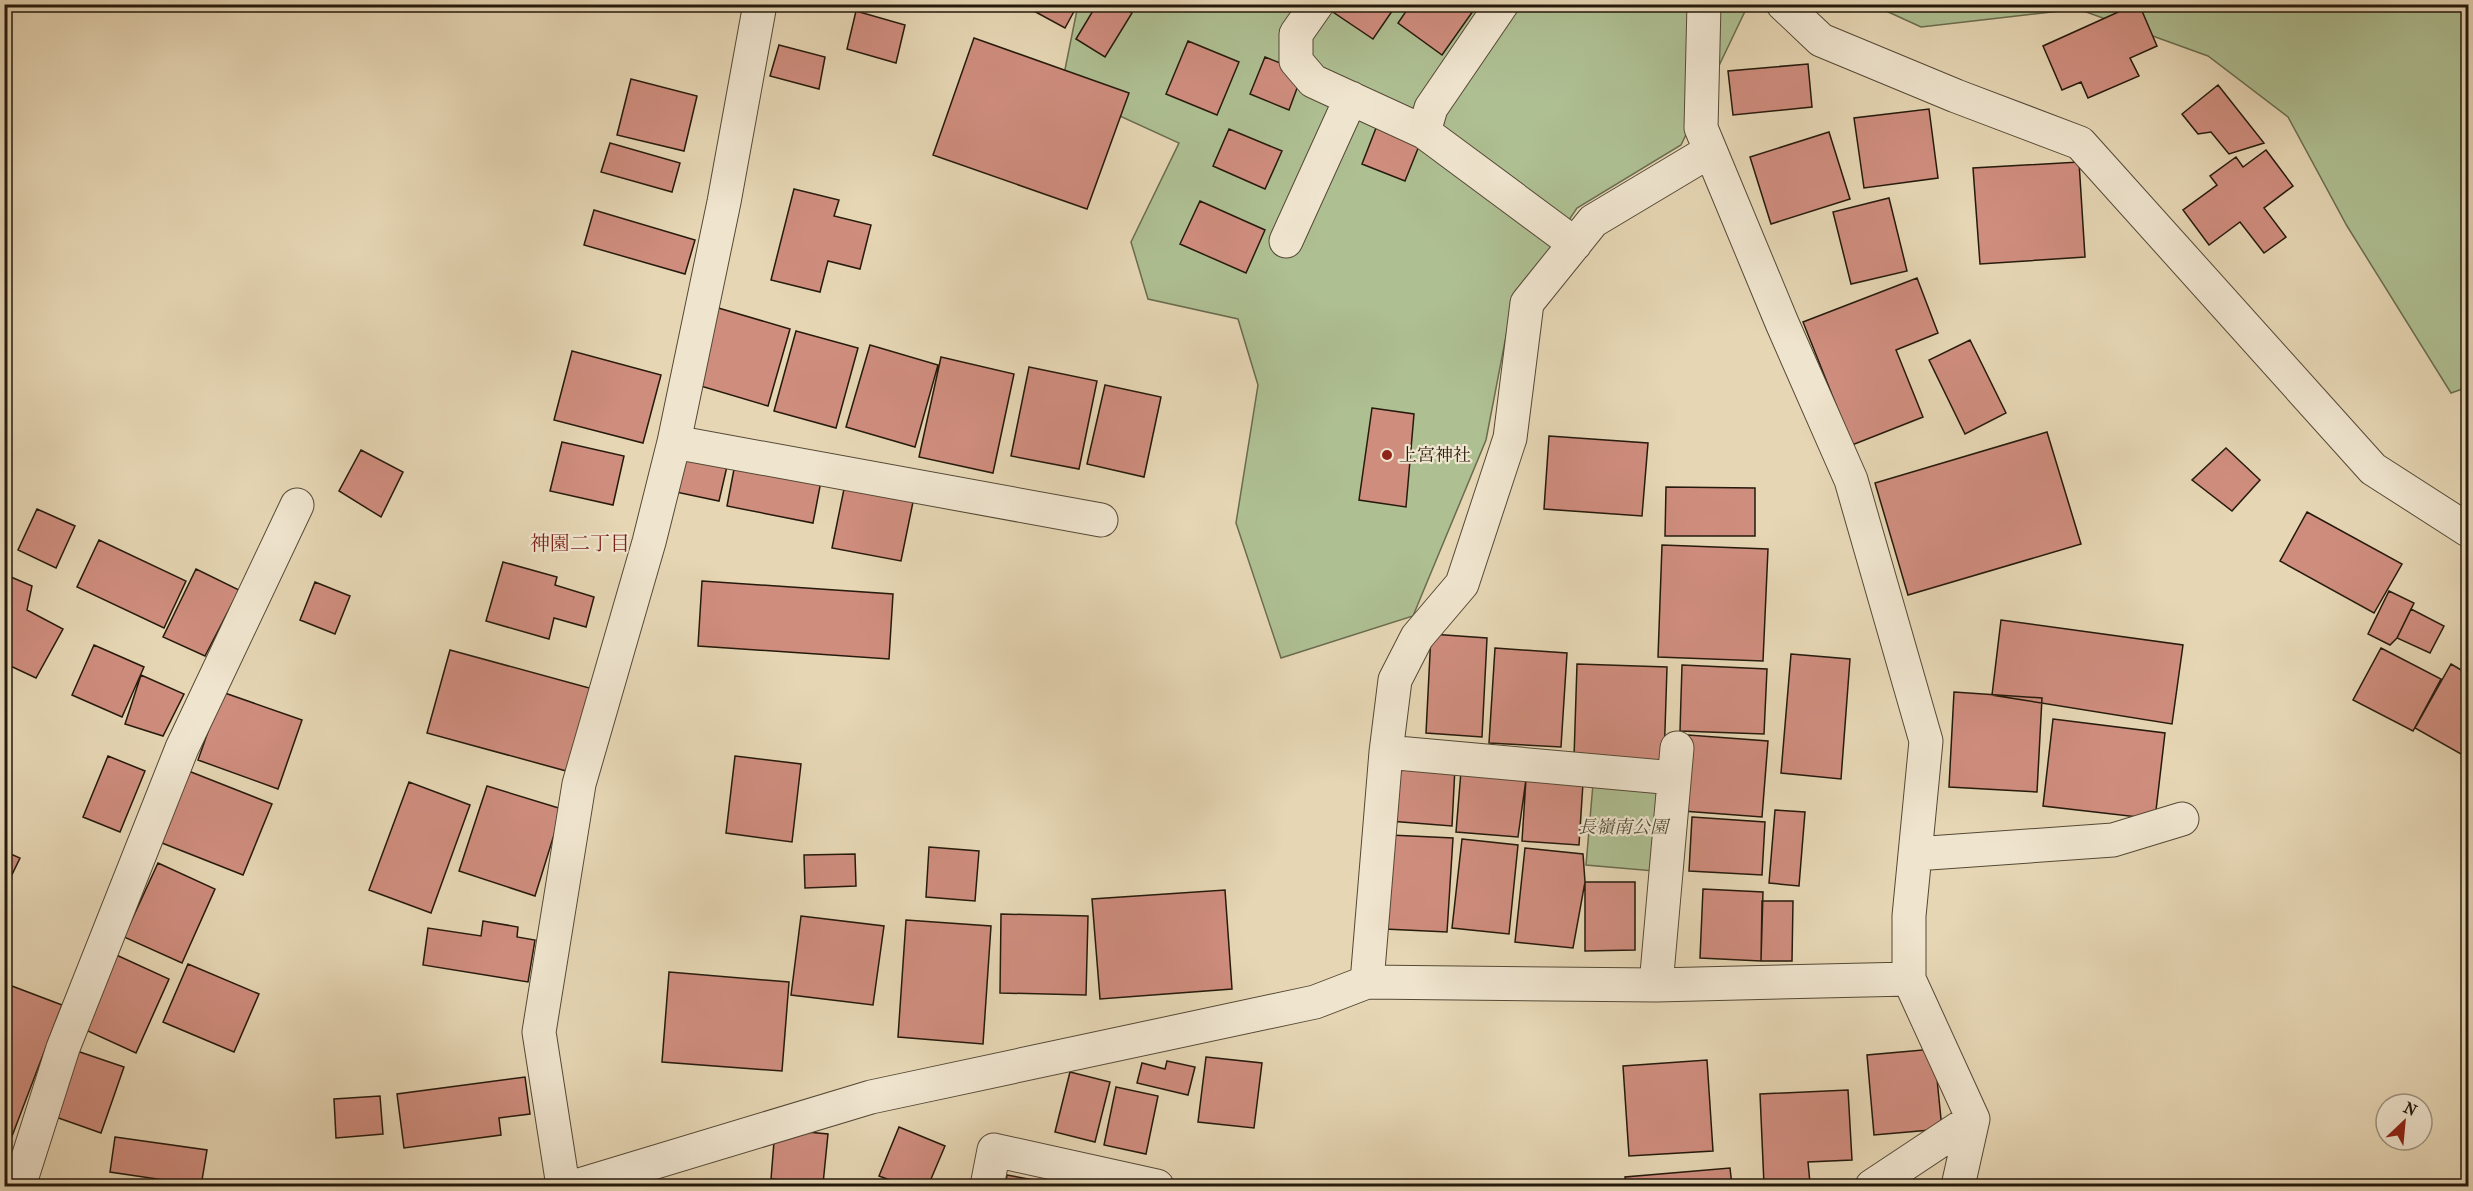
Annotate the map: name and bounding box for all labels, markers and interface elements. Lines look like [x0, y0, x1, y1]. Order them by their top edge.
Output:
place label: 上宮神社 [1399, 445, 1471, 466]
marker: 上宮神社 [1380, 448, 1394, 462]
district label: 神園二丁目 [530, 532, 630, 555]
park label: 長嶺南公園 [1578, 817, 1671, 838]
north arrow [2374, 1092, 2434, 1152]
text: N [2401, 1098, 2421, 1121]

